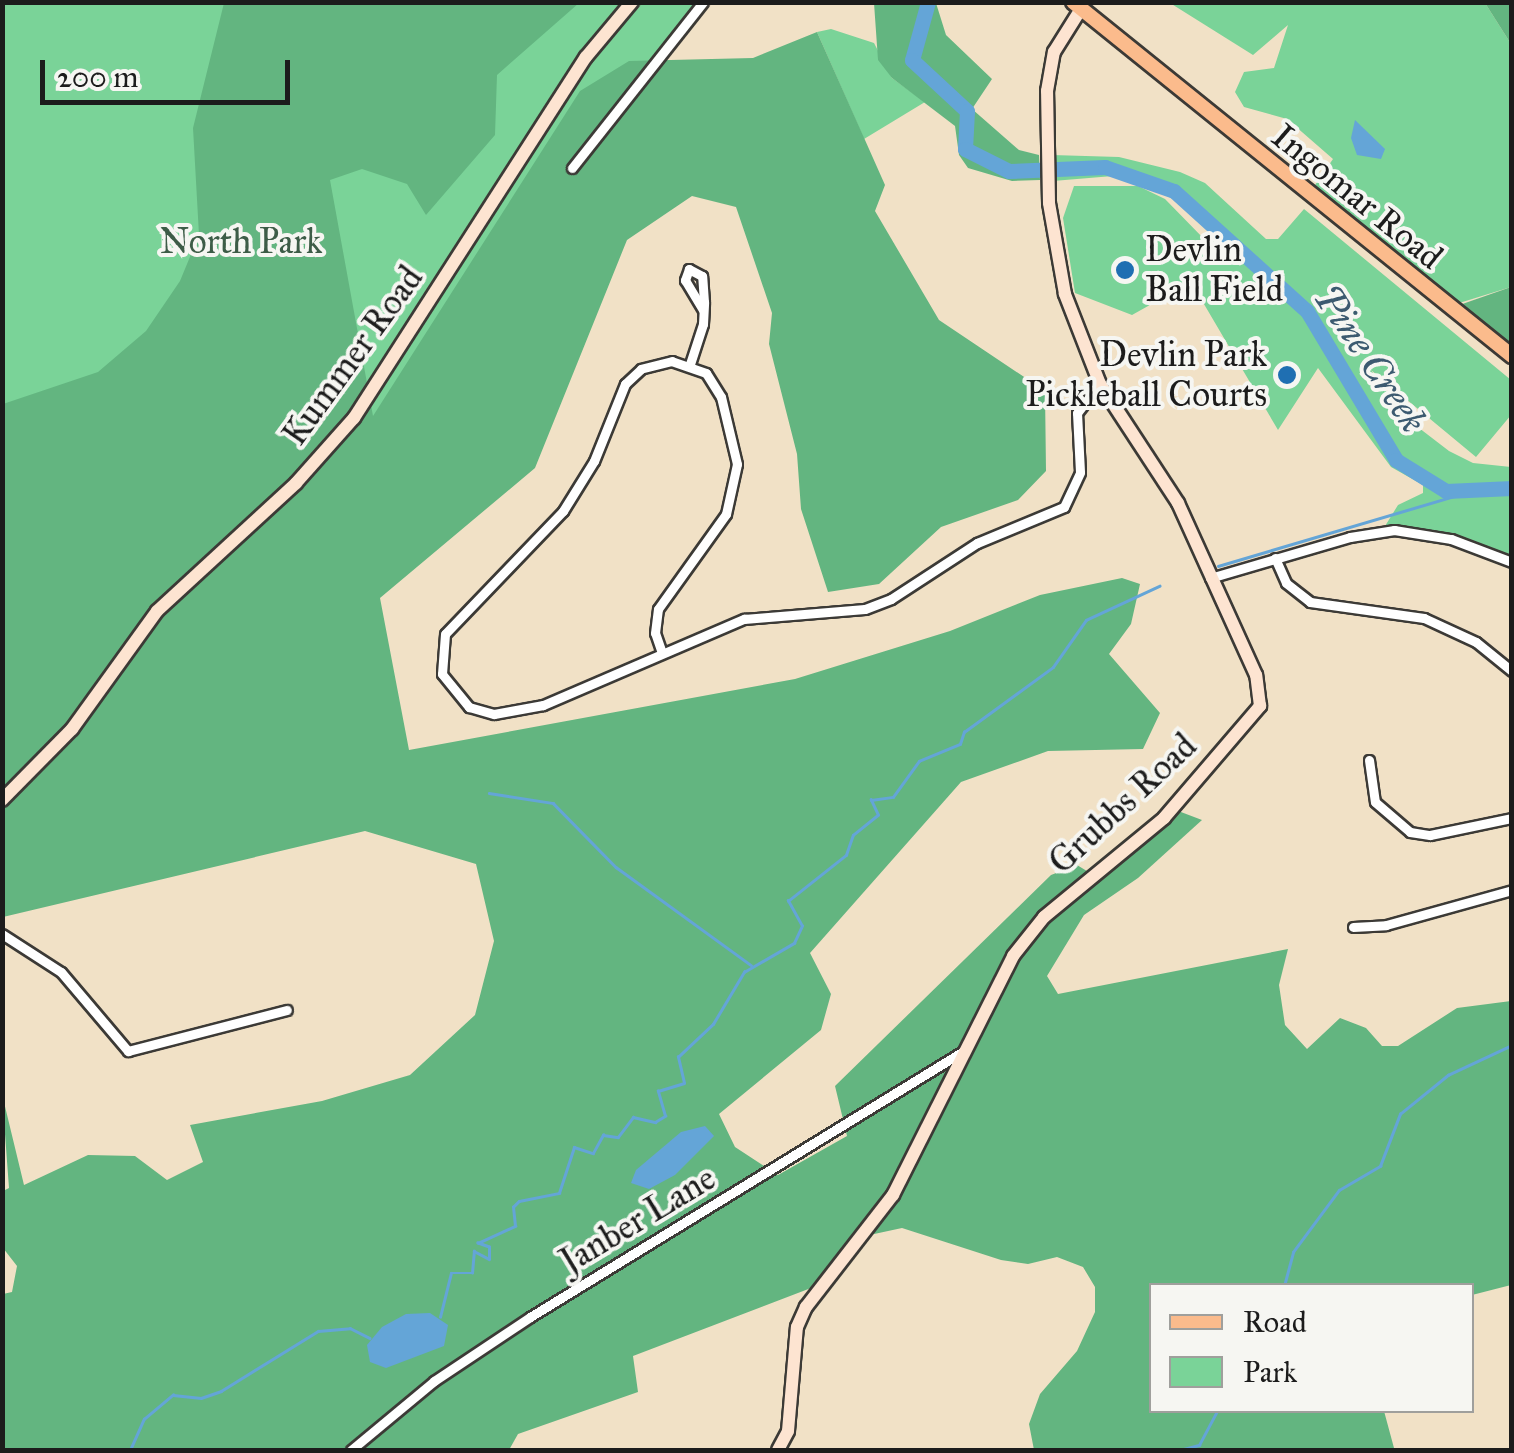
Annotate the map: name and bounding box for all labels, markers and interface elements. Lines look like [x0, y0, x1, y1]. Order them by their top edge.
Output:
scale bar [45, 40, 295, 102]
text: 200 m [57, 59, 138, 95]
street label: Ingomar Road [1263, 115, 1451, 279]
park label: North Park [160, 221, 322, 263]
place label: Devlin Ball Field [1145, 229, 1283, 311]
street label: Kummer Road [274, 258, 432, 454]
marker: Devlin Ball Field [1114, 259, 1136, 281]
water label: Pine Creek [1304, 276, 1436, 442]
place label: Devlin Park Pickleball Courts [1026, 334, 1267, 416]
marker: Devlin Park Pickleball Courts [1276, 364, 1298, 386]
street label: Grubbs Road [1041, 725, 1205, 883]
street label: Janber Lane [553, 1157, 723, 1283]
legend [1149, 1283, 1474, 1413]
text: Road [1243, 1304, 1307, 1340]
text: Park [1243, 1354, 1297, 1390]

